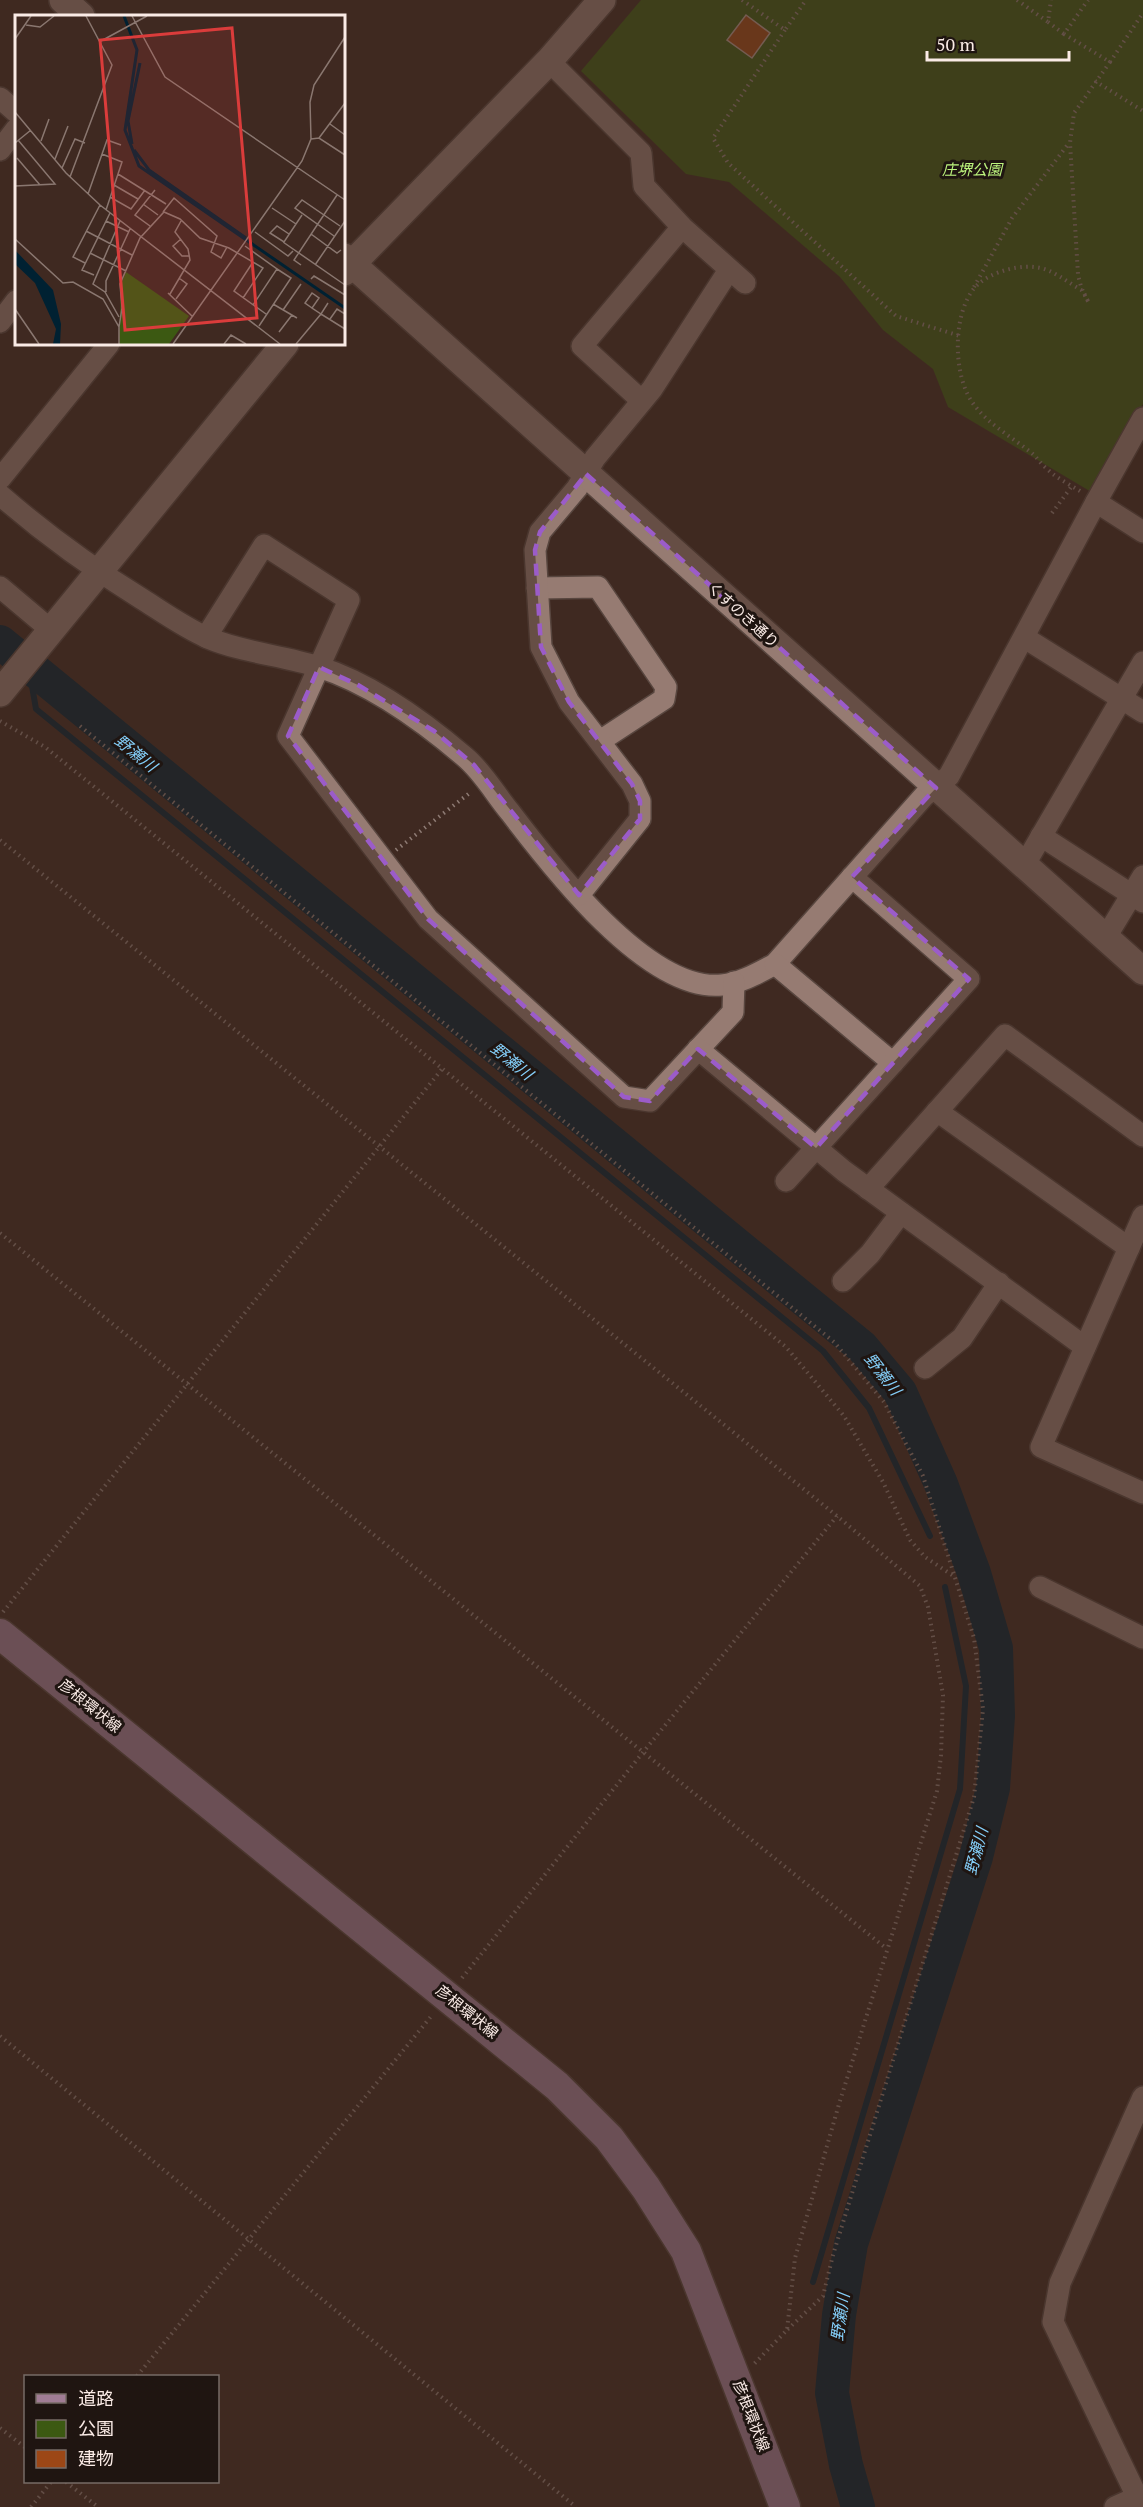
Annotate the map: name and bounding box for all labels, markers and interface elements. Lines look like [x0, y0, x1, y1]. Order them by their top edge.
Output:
inset map [15, 15, 345, 345]
scale bar [927, 24, 1070, 62]
text: 50 m [936, 32, 976, 56]
park label: 庄堺公園 [942, 159, 1004, 179]
street label: くすのき通り [704, 577, 784, 652]
water label: 野瀬川 [110, 729, 163, 778]
water label: 野瀬川 [486, 1037, 539, 1086]
water label: 野瀬川 [860, 1348, 908, 1401]
street label: 彦根環状線 [55, 1674, 126, 1737]
water label: 野瀬川 [959, 1823, 993, 1877]
street label: 彦根環状線 [432, 1980, 503, 2043]
water label: 野瀬川 [826, 2290, 855, 2342]
legend [24, 2375, 219, 2483]
street label: 彦根環状線 [729, 2377, 775, 2454]
text: 道路 [78, 2386, 114, 2410]
text: 公園 [78, 2416, 114, 2440]
text: 建物 [78, 2446, 114, 2470]

